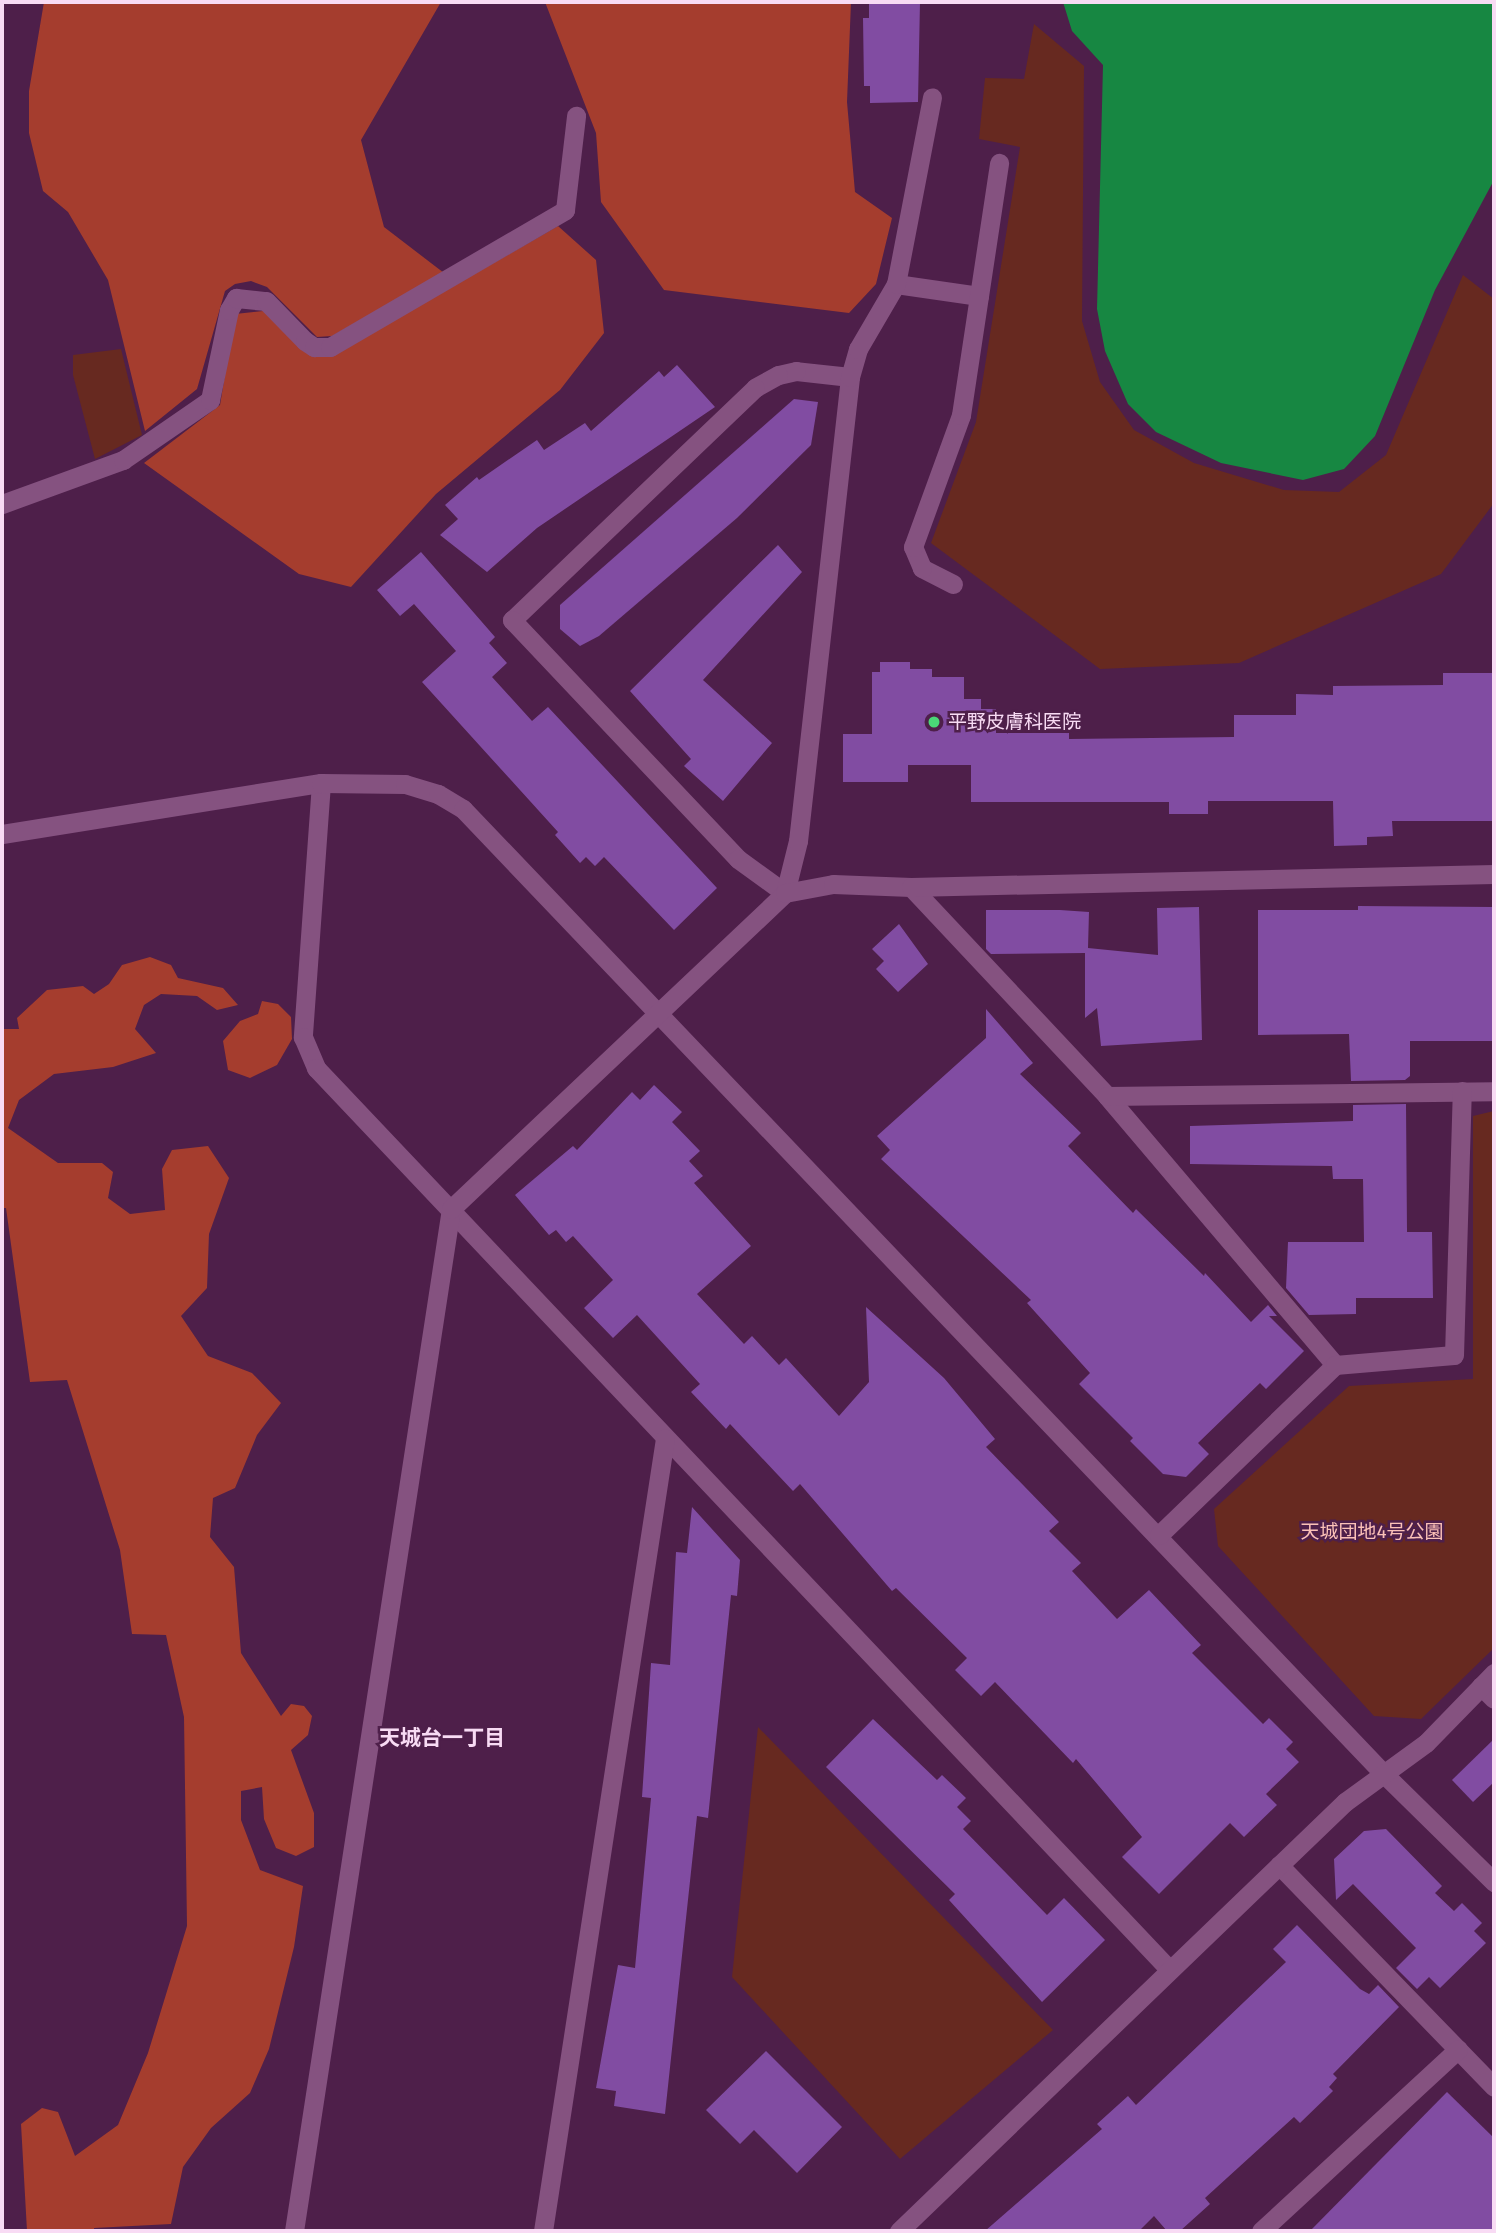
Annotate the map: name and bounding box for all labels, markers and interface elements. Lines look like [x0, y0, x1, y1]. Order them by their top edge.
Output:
place label: 平野皮膚科医院 [948, 711, 1081, 733]
marker: 平野皮膚科医院 [926, 714, 942, 730]
park label: 天城団地4号公園 [1300, 1521, 1444, 1543]
district label: 天城台一丁目 [379, 1725, 505, 1751]

